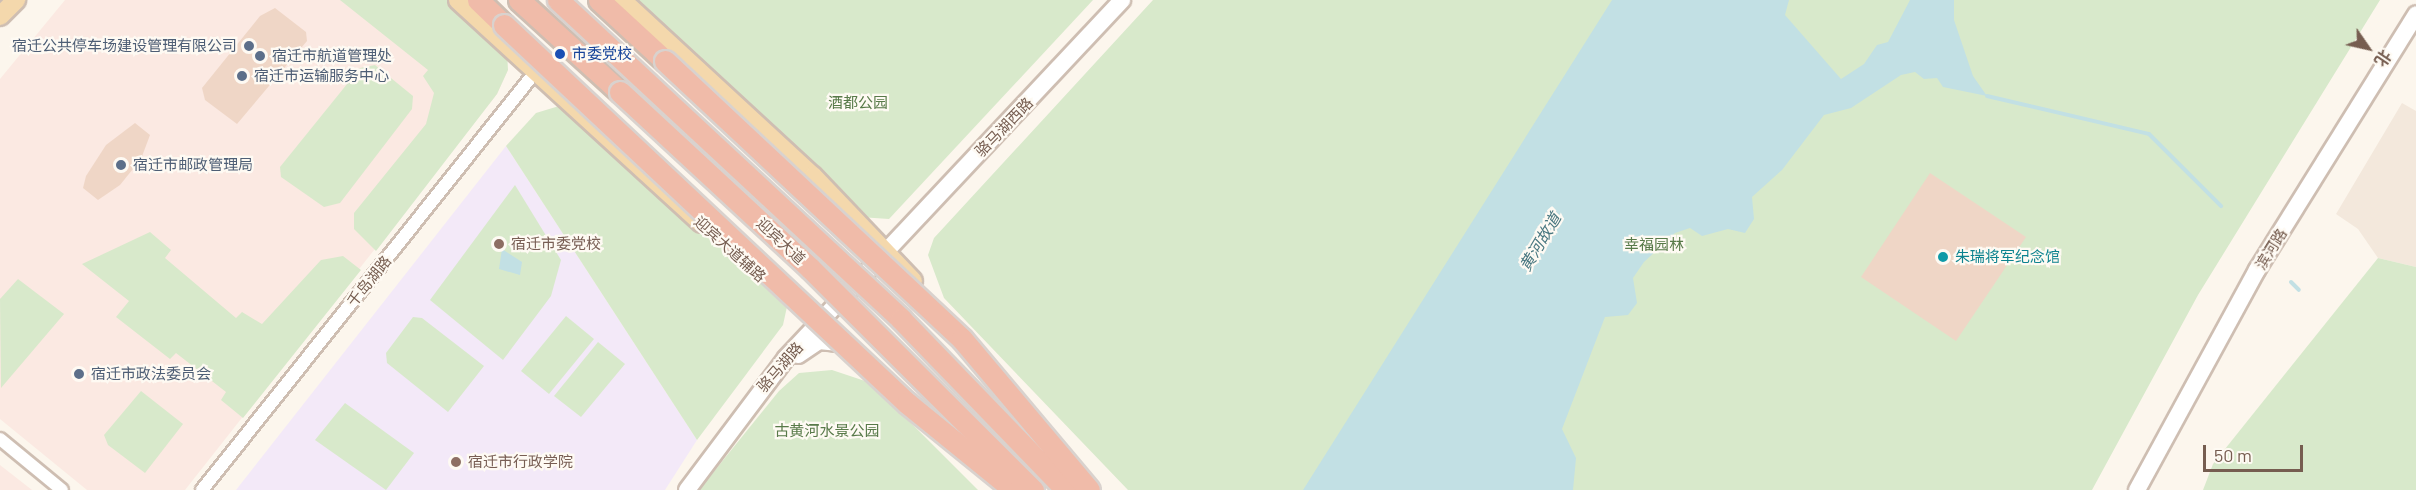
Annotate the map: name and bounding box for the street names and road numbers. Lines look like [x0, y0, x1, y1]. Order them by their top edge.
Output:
street label: 骆马湖西路 [971, 94, 1037, 160]
street label: 迎宾大道辅路 [691, 212, 769, 286]
street label: 迎宾大道 [753, 214, 809, 268]
street label: 滨河路 [2251, 225, 2291, 273]
street label: 千岛湖路 [343, 252, 395, 310]
street label: 骆马湖路 [754, 338, 806, 396]

